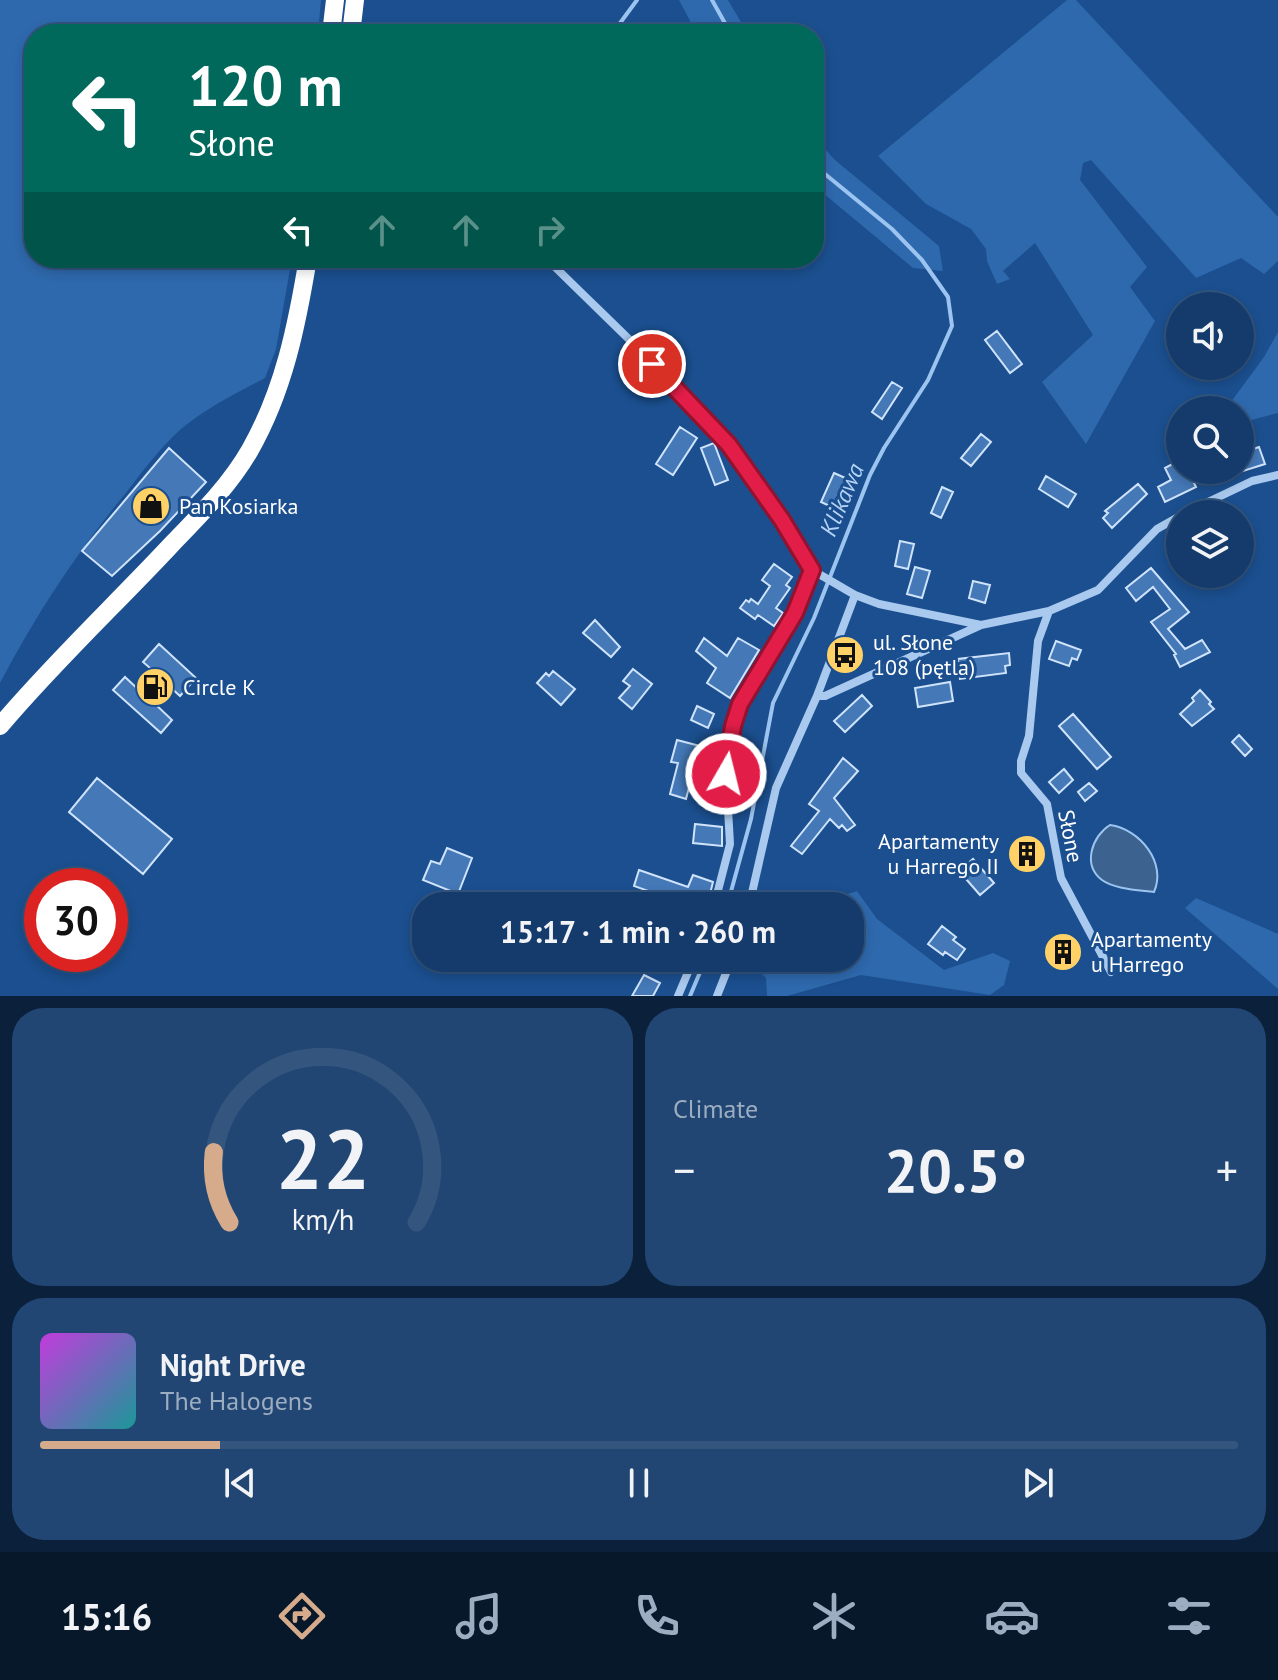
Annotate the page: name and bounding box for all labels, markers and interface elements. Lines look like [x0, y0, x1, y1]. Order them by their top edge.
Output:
text: 120 m [188, 49, 343, 121]
icon: left [56, 56, 160, 160]
text: Słone [188, 119, 275, 166]
icon: left [276, 208, 320, 252]
icon: ahead [360, 208, 404, 252]
icon: ahead [444, 208, 488, 252]
icon: right [528, 208, 572, 252]
map controls [1166, 292, 1254, 588]
button: sound [1166, 292, 1254, 380]
pin [618, 330, 686, 398]
icon: arrive [630, 342, 674, 386]
button: search [1166, 396, 1254, 484]
water label: Klikawa [812, 458, 871, 541]
shop icon: Pan Kosiarka [130, 485, 172, 527]
place label: Pan Kosiarka [179, 492, 299, 520]
button: layers [1166, 500, 1254, 588]
place label: ul. Słone 108 (pętla) [873, 628, 975, 681]
bus stop icon: ul. Słone 108 (pętla) [824, 634, 866, 676]
fuel station icon: Circle K [134, 666, 176, 708]
place label: Circle K [183, 673, 256, 701]
position arrow [684, 732, 768, 816]
street label: Słone [1052, 807, 1090, 865]
place label: Apartamenty u Harrego II [878, 827, 1000, 880]
building icon: Apartamenty u Harrego II [1006, 833, 1048, 875]
speed limit sign: 30 [24, 868, 128, 972]
text: 15:17 · 1 min · 260 m [500, 912, 776, 951]
place label: Apartamenty u Harrego [1091, 925, 1213, 978]
building icon: Apartamenty u Harrego [1042, 931, 1084, 973]
text: Climate [673, 1092, 758, 1125]
text: 22 [275, 1104, 370, 1212]
text: 20.5° [884, 1131, 1027, 1209]
text: − [673, 1141, 695, 1198]
text: + [1216, 1141, 1238, 1198]
text: km/h [291, 1201, 354, 1238]
text: Night Drive [160, 1345, 306, 1384]
text: The Halogens [160, 1384, 313, 1417]
icon: previous [218, 1461, 262, 1505]
icon: pause [617, 1461, 661, 1505]
icon: next [1016, 1461, 1060, 1505]
icon: directions [274, 1588, 330, 1644]
icon: music [451, 1588, 507, 1644]
icon: phone [629, 1588, 685, 1644]
icon: climate [806, 1588, 862, 1644]
icon: car [984, 1588, 1040, 1644]
icon: filters [1161, 1588, 1217, 1644]
text: 15:16 [61, 1593, 152, 1640]

